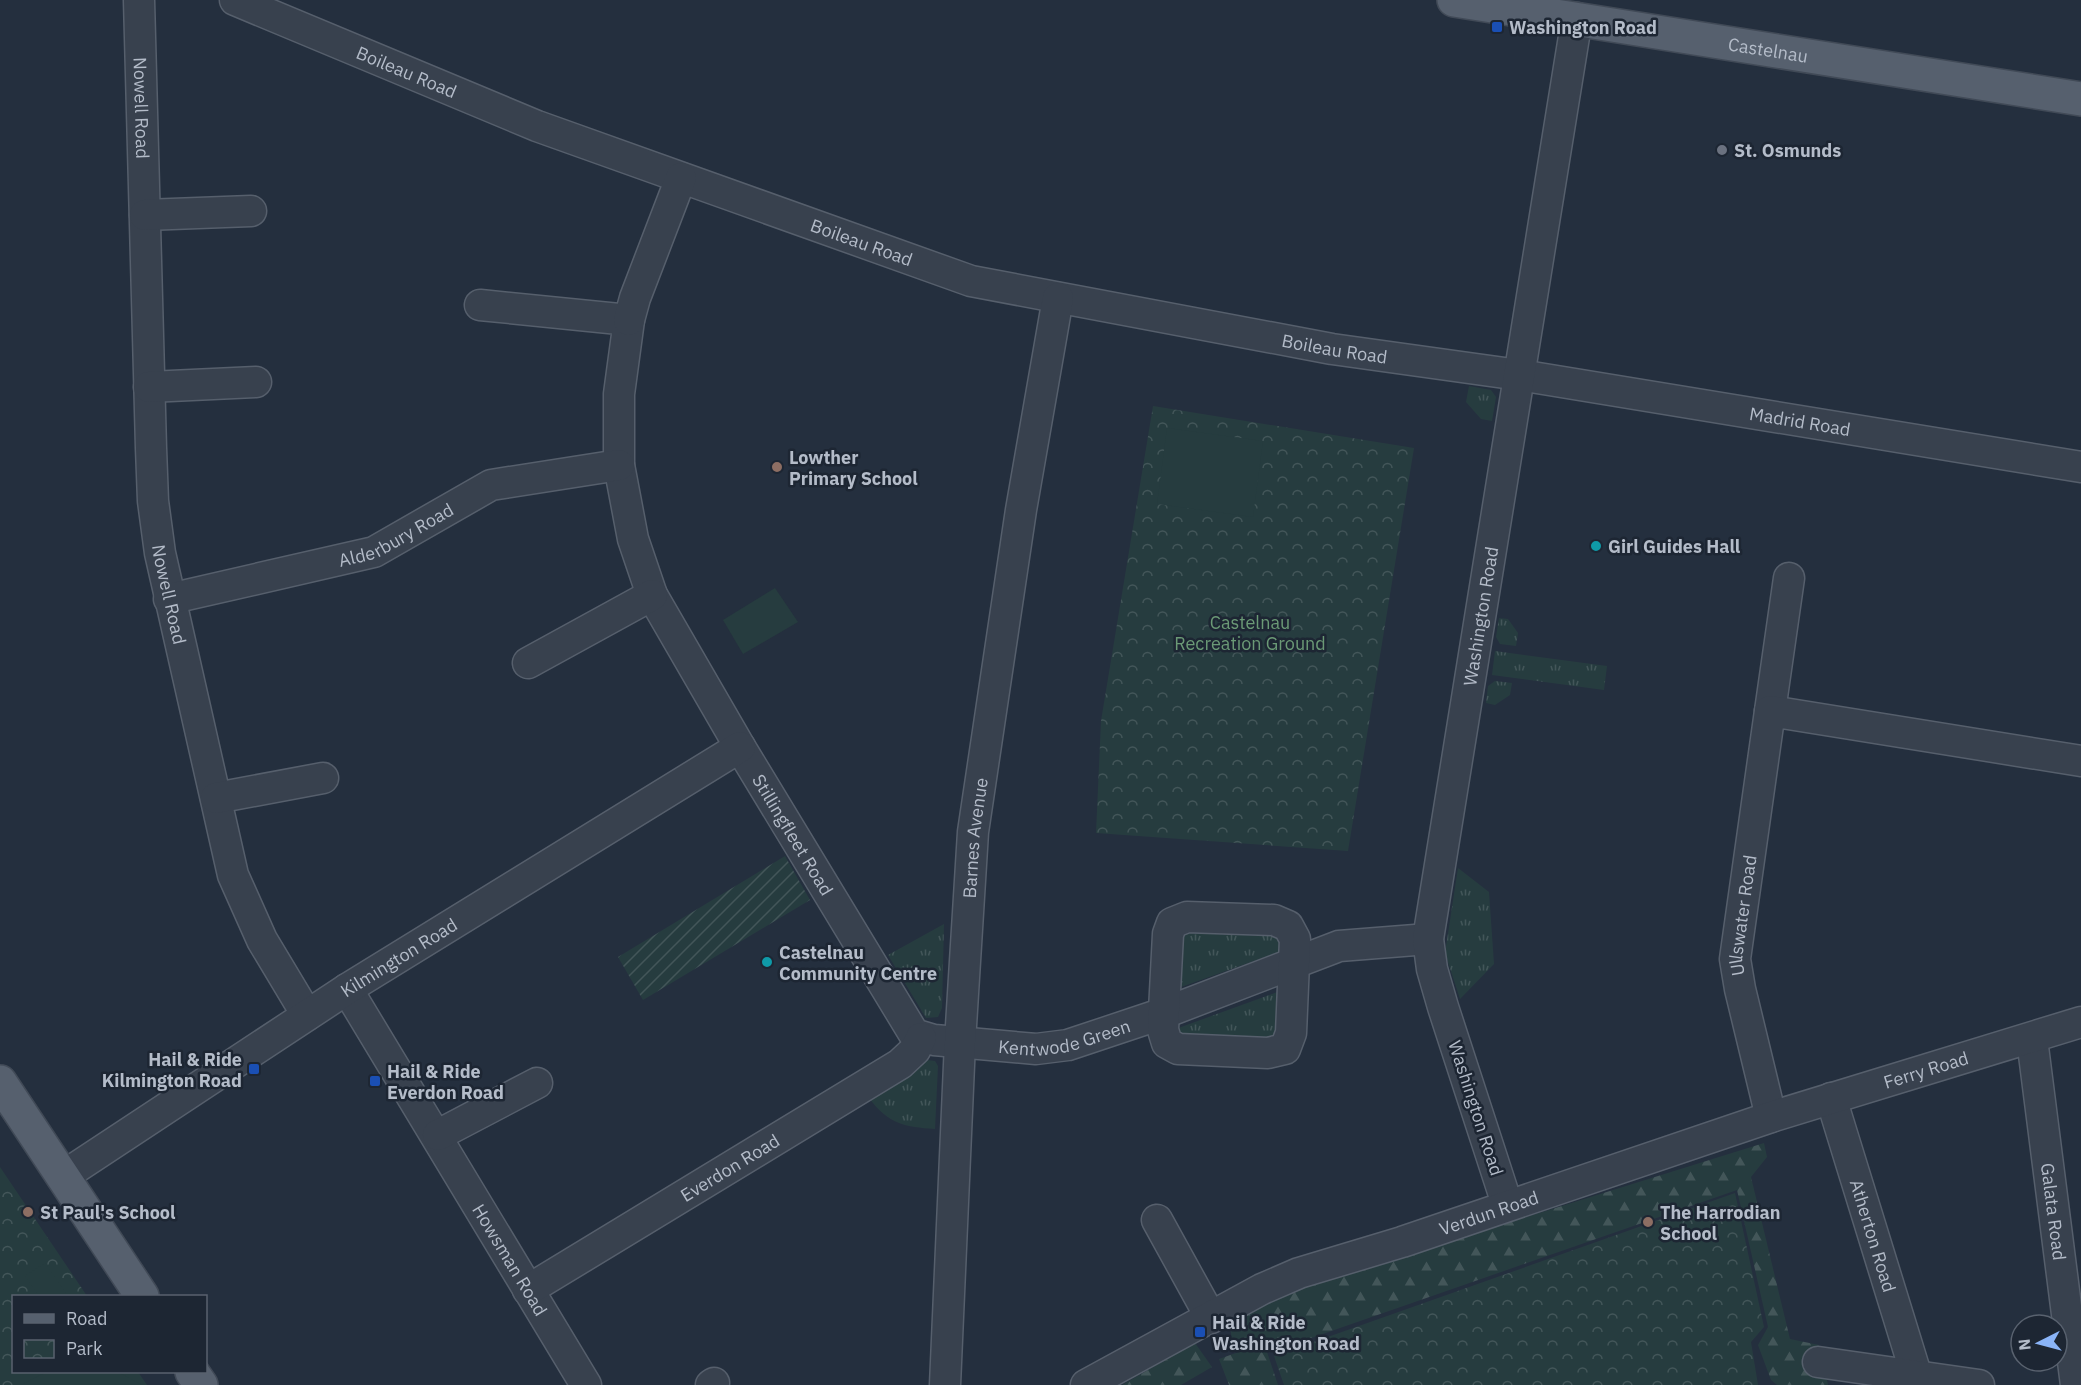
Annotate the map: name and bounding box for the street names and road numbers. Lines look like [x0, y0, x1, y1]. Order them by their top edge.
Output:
street label: Castelnau [1727, 32, 1810, 67]
street label: Boileau Road [353, 40, 460, 103]
street label: Nowell Road [129, 57, 155, 159]
street label: Boileau Road [808, 213, 916, 271]
street label: Boileau Road [1280, 328, 1389, 368]
street label: Madrid Road [1748, 401, 1852, 441]
street label: Alderbury Road [336, 498, 457, 571]
street label: Nowell Road [147, 543, 192, 646]
street label: Washington Road [1458, 545, 1503, 688]
street label: Stillingfleet Road [748, 770, 839, 900]
street label: Barnes Avenue [957, 776, 992, 899]
street label: Ullswater Road [1724, 853, 1761, 978]
street label: Kilmington Road [336, 913, 461, 1002]
street label: Kentwode Green [997, 1014, 1133, 1060]
street label: Washington Road [1443, 1037, 1509, 1179]
street label: Ferry Road [1881, 1046, 1971, 1093]
street label: Everdon Road [676, 1129, 784, 1206]
street label: Galata Road [2036, 1161, 2072, 1262]
street label: Atherton Road [1845, 1176, 1902, 1295]
street label: Verdun Road [1436, 1185, 1541, 1240]
street label: Howsman Road [468, 1199, 553, 1320]

